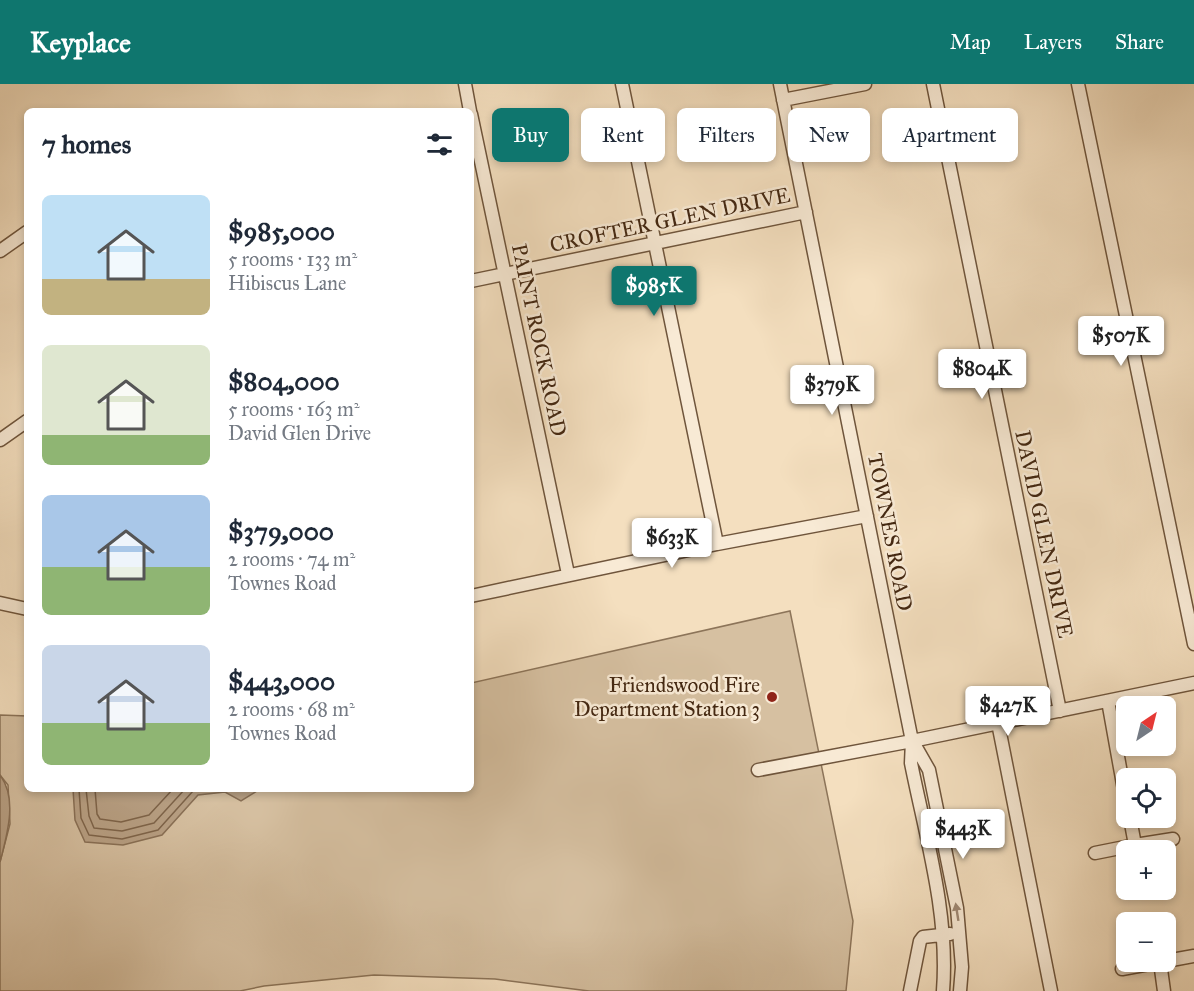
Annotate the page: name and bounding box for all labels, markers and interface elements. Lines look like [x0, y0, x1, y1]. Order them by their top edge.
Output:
text: Keyplace [30, 25, 131, 60]
text: Map [950, 29, 991, 55]
text: Layers [1024, 29, 1082, 55]
text: Share [1115, 29, 1164, 55]
chip: Buy [492, 108, 569, 162]
chip: Rent [581, 108, 665, 162]
chip: Filters [677, 108, 776, 162]
chip: New [788, 108, 870, 162]
chip: Apartment [882, 108, 1018, 162]
text: 7 homes [42, 128, 131, 160]
icon: filters [423, 128, 456, 161]
street label: CROFTER GLEN DRIVE [547, 182, 793, 258]
text: $985,000 [228, 215, 335, 247]
icon: home [90, 219, 162, 291]
street label: PAINT ROCK ROAD [506, 241, 572, 439]
text: 5 rooms · 133 m² [228, 247, 357, 271]
pin: $985K [612, 266, 696, 317]
text: Hibiscus Lane [228, 271, 346, 295]
text: $985K [626, 273, 682, 297]
pin: $507K [1079, 316, 1163, 367]
text: $507K [1092, 323, 1150, 347]
pin: $804K [940, 349, 1024, 400]
text: $804K [952, 356, 1012, 380]
text: $804,000 [228, 365, 340, 397]
pin: $379K [790, 365, 874, 416]
icon: home [90, 369, 162, 441]
text: $379K [804, 372, 860, 396]
text: 5 rooms · 163 m² [228, 397, 360, 421]
text: David Glen Drive [228, 421, 371, 445]
street label: DAVID GLEN DRIVE [1009, 428, 1079, 640]
street label: TOWNES ROAD [862, 451, 918, 613]
text: $379,000 [228, 515, 334, 547]
pin: $633K [630, 518, 714, 569]
icon: home [90, 519, 162, 591]
text: $633K [646, 525, 698, 549]
text: 2 rooms · 74 m² [228, 547, 355, 571]
text: Townes Road [228, 571, 337, 595]
text: $443,000 [228, 665, 335, 697]
icon: home [90, 669, 162, 741]
place label: Friendswood Fire Department Station 3 [574, 672, 760, 722]
pin: $427K [966, 686, 1050, 737]
marker: Friendswood Fire Department Station 3 [765, 690, 779, 704]
text: $427K [979, 693, 1037, 717]
north arrow [1116, 696, 1176, 756]
map controls [1116, 696, 1176, 972]
text: 2 rooms · 68 m² [228, 697, 355, 721]
text: Townes Road [228, 721, 337, 745]
button: locate [1116, 768, 1176, 828]
pin: $443K [921, 809, 1005, 860]
text: $443K [935, 816, 991, 840]
button: + [1116, 840, 1176, 900]
one-way arrow [953, 902, 962, 921]
button: − [1116, 912, 1176, 972]

